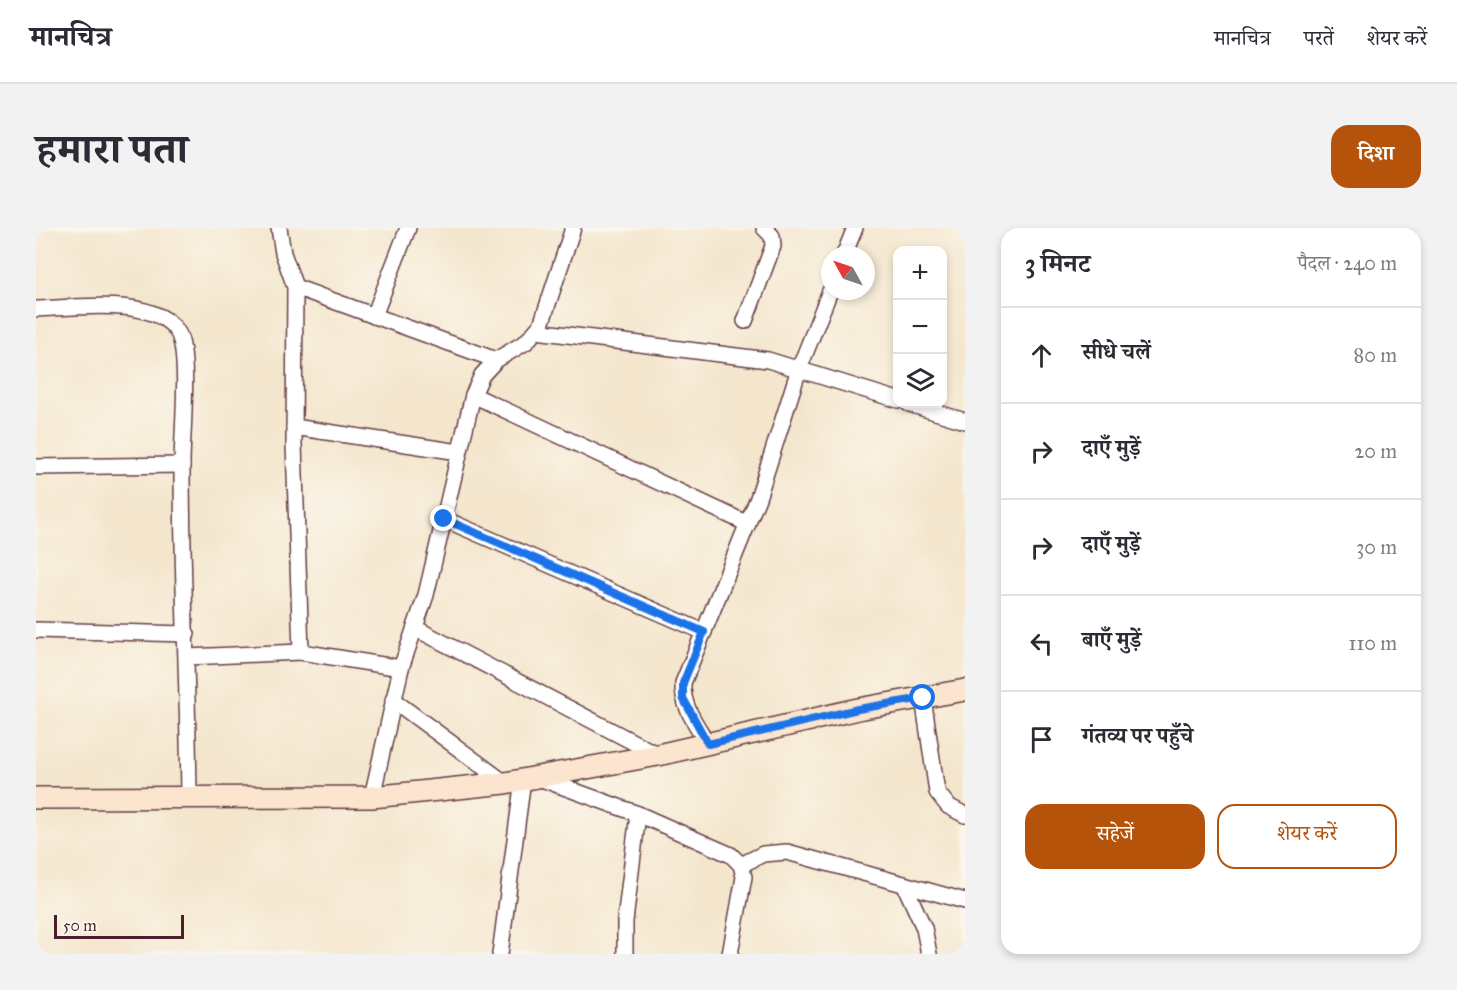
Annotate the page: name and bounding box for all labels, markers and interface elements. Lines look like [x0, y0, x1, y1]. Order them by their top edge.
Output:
text: मानचित्र [30, 19, 112, 54]
text: मानचित्र [1214, 25, 1271, 51]
text: परतें [1304, 25, 1334, 51]
text: शेयर करें [1367, 25, 1427, 51]
text: हमारा पता [36, 123, 188, 175]
button: दिशा [1331, 125, 1421, 188]
north arrow [821, 246, 875, 300]
map controls [893, 246, 947, 408]
button: + [893, 246, 947, 300]
text: 3 मिनट [1025, 247, 1090, 279]
text: पैदल · 240 m [1298, 251, 1397, 275]
button: − [893, 300, 947, 354]
text: सीधे चलें [1082, 338, 1151, 365]
icon: ahead [1025, 339, 1058, 372]
text: 80 m [1354, 343, 1397, 367]
button: layers [893, 354, 947, 408]
text: दाएँ मुड़ें [1082, 434, 1141, 461]
icon: right [1025, 435, 1058, 468]
text: 20 m [1354, 439, 1397, 463]
route end [430, 505, 456, 531]
text: दाएँ मुड़ें [1082, 530, 1141, 557]
icon: right [1025, 531, 1058, 564]
text: 30 m [1356, 535, 1397, 559]
text: बाएँ मुड़ें [1082, 626, 1141, 653]
icon: left [1025, 627, 1058, 660]
text: 110 m [1349, 631, 1397, 655]
route start [909, 684, 935, 710]
text: गंतव्य पर पहुँचे [1082, 722, 1193, 749]
icon: arrive [1025, 723, 1058, 756]
button: सहेजें [1025, 804, 1205, 869]
button: शेयर करें [1217, 804, 1397, 869]
scale bar [54, 912, 184, 940]
text: 50 m [63, 916, 97, 935]

